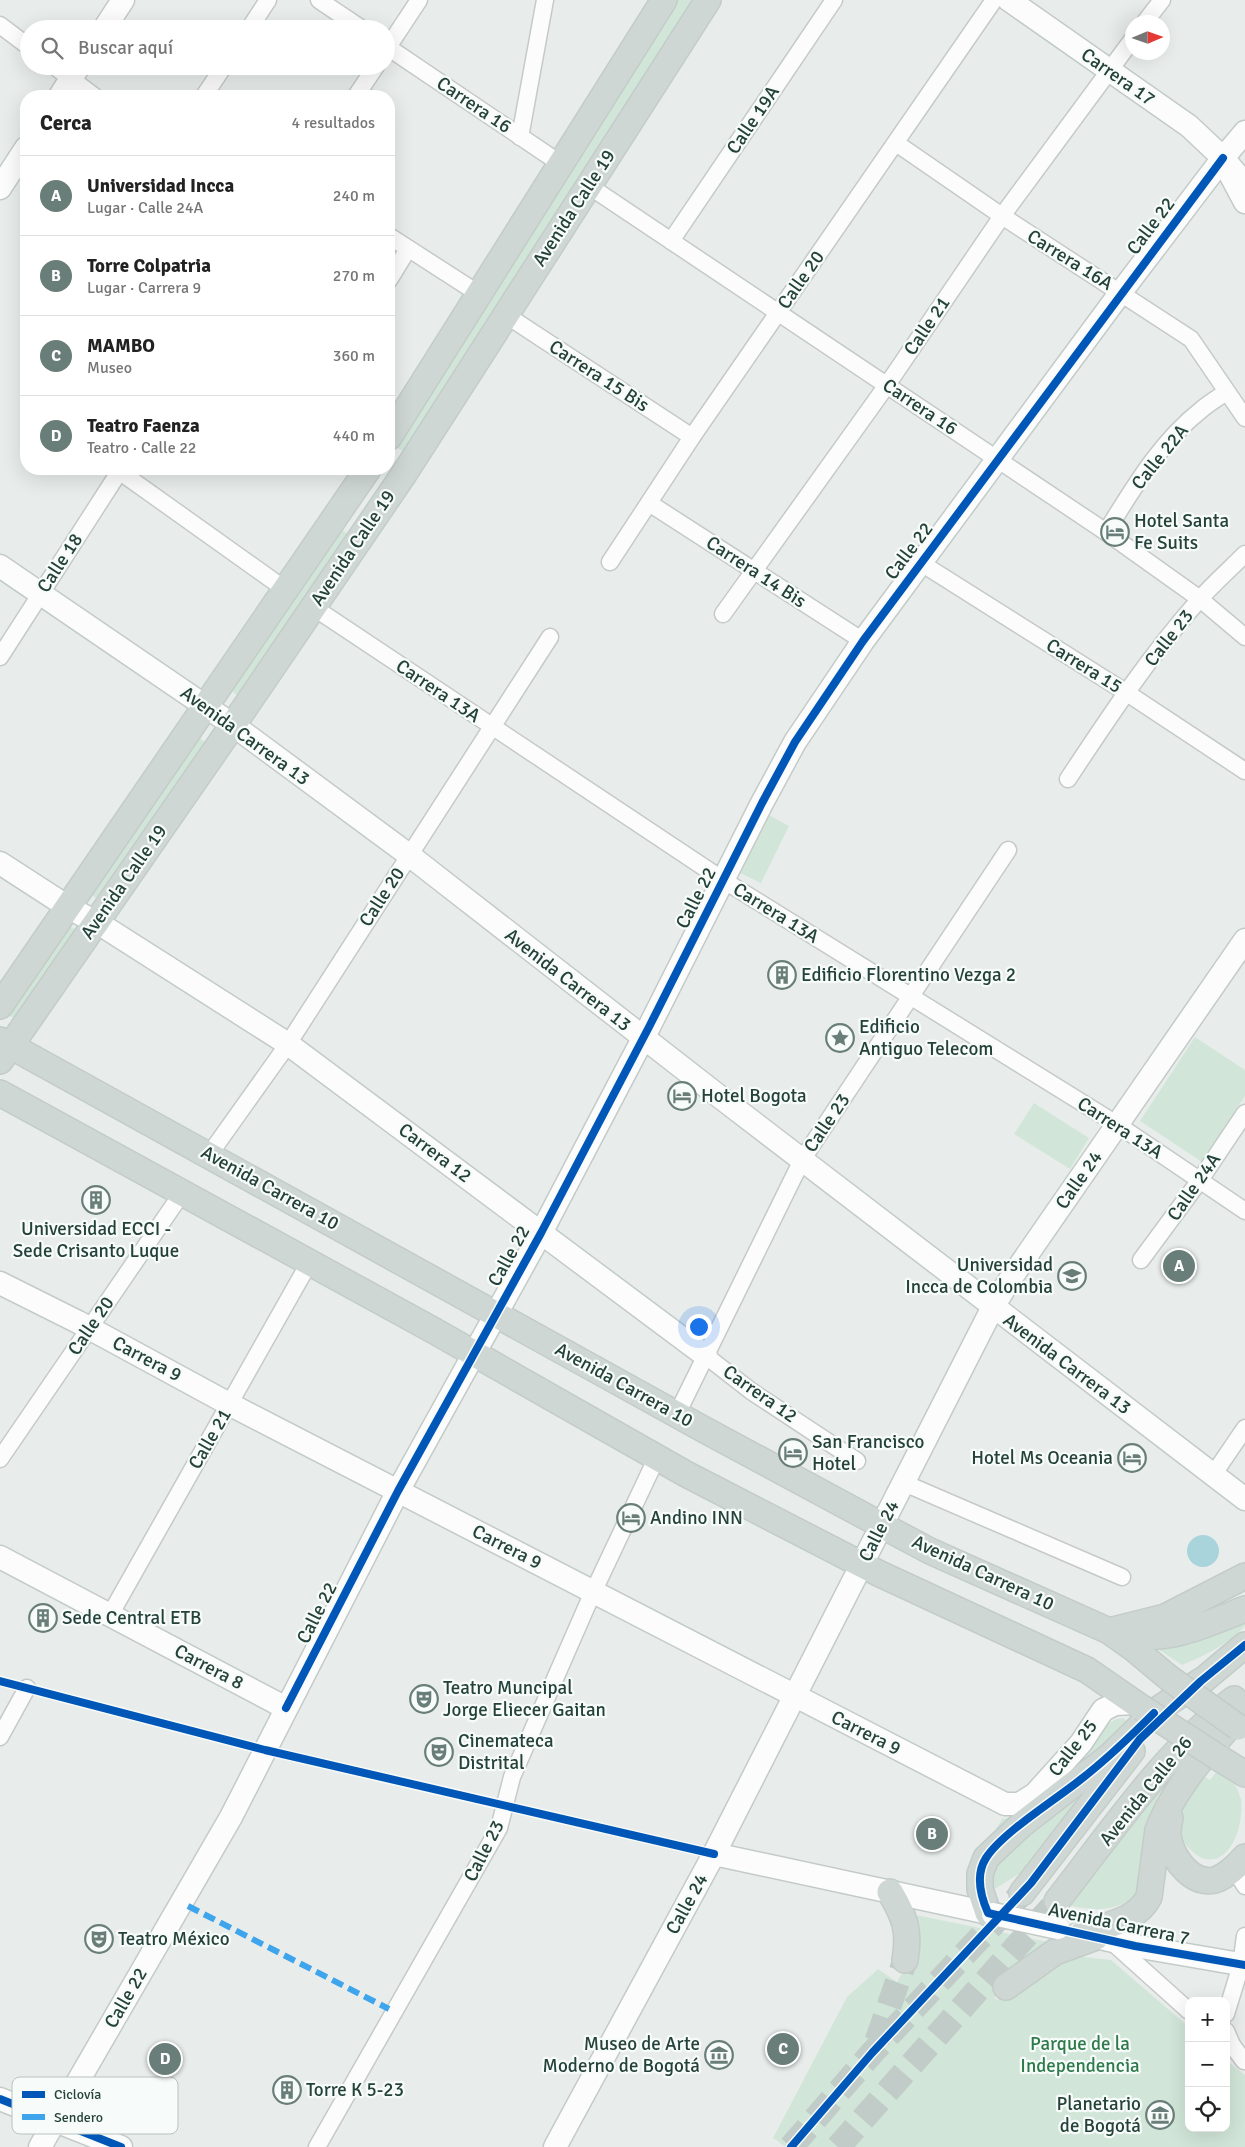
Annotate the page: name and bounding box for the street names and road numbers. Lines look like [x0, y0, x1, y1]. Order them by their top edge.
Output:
street label: Carrera 17 [1076, 43, 1160, 111]
street label: Carrera 16 [432, 71, 516, 139]
street label: Calle 19A [721, 81, 785, 159]
street label: Avenida Calle 19 [527, 145, 621, 271]
street label: Calle 22 [1122, 192, 1180, 260]
street label: Carrera 16A [1023, 224, 1118, 296]
street label: Calle 20 [772, 246, 830, 314]
street label: Calle 21 [899, 292, 955, 360]
street label: Carrera 15 Bis [544, 335, 654, 417]
street label: Carrera 16 [878, 373, 962, 441]
street label: Calle 22A [1126, 419, 1194, 495]
street label: Avenida Calle 19 [305, 486, 401, 610]
street label: Calle 22 [880, 517, 938, 585]
street label: Calle 18 [32, 529, 88, 597]
street label: Carrera 14 Bis [701, 531, 811, 613]
street label: Calle 23 [1139, 605, 1199, 671]
street label: Carrera 15 [1041, 633, 1127, 699]
street label: Carrera 13A [391, 654, 485, 728]
street label: Avenida Carrera 13 [176, 681, 314, 791]
street label: Avenida Calle 19 [76, 820, 172, 944]
street label: Calle 20 [354, 863, 410, 931]
street label: Calle 22 [670, 863, 722, 933]
street label: Carrera 13A [729, 877, 824, 949]
street label: Avenida Carrera 13 [500, 923, 636, 1037]
street label: Calle 23 [799, 1089, 855, 1157]
street label: Carrera 13A [1073, 1092, 1167, 1165]
street label: Carrera 12 [394, 1118, 476, 1188]
street label: Avenida Carrera 10 [197, 1140, 343, 1236]
street label: Calle 24 [1050, 1146, 1108, 1214]
street label: Calle 24A [1162, 1148, 1226, 1226]
street label: Calle 22 [483, 1221, 535, 1291]
street label: Calle 20 [63, 1292, 119, 1360]
street label: Avenida Carrera 13 [998, 1308, 1136, 1420]
street label: Carrera 9 [108, 1331, 186, 1387]
street label: Avenida Carrera 10 [551, 1337, 697, 1433]
street label: Carrera 12 [718, 1360, 802, 1428]
street label: Calle 21 [183, 1404, 237, 1474]
street label: Calle 24 [853, 1496, 905, 1566]
street label: Carrera 9 [468, 1519, 546, 1575]
street label: Avenida Carrera 10 [908, 1530, 1058, 1616]
street label: Calle 22 [291, 1578, 343, 1648]
street label: Carrera 8 [170, 1639, 248, 1695]
street label: Carrera 9 [827, 1705, 905, 1761]
street label: Calle 25 [1043, 1715, 1103, 1781]
street label: Avenida Calle 26 [1094, 1731, 1198, 1851]
street label: Calle 23 [458, 1816, 510, 1886]
street label: Calle 24 [661, 1869, 713, 1939]
street label: Avenida Carrera 7 [1046, 1897, 1192, 1951]
street label: Calle 22 [99, 1963, 153, 2033]

